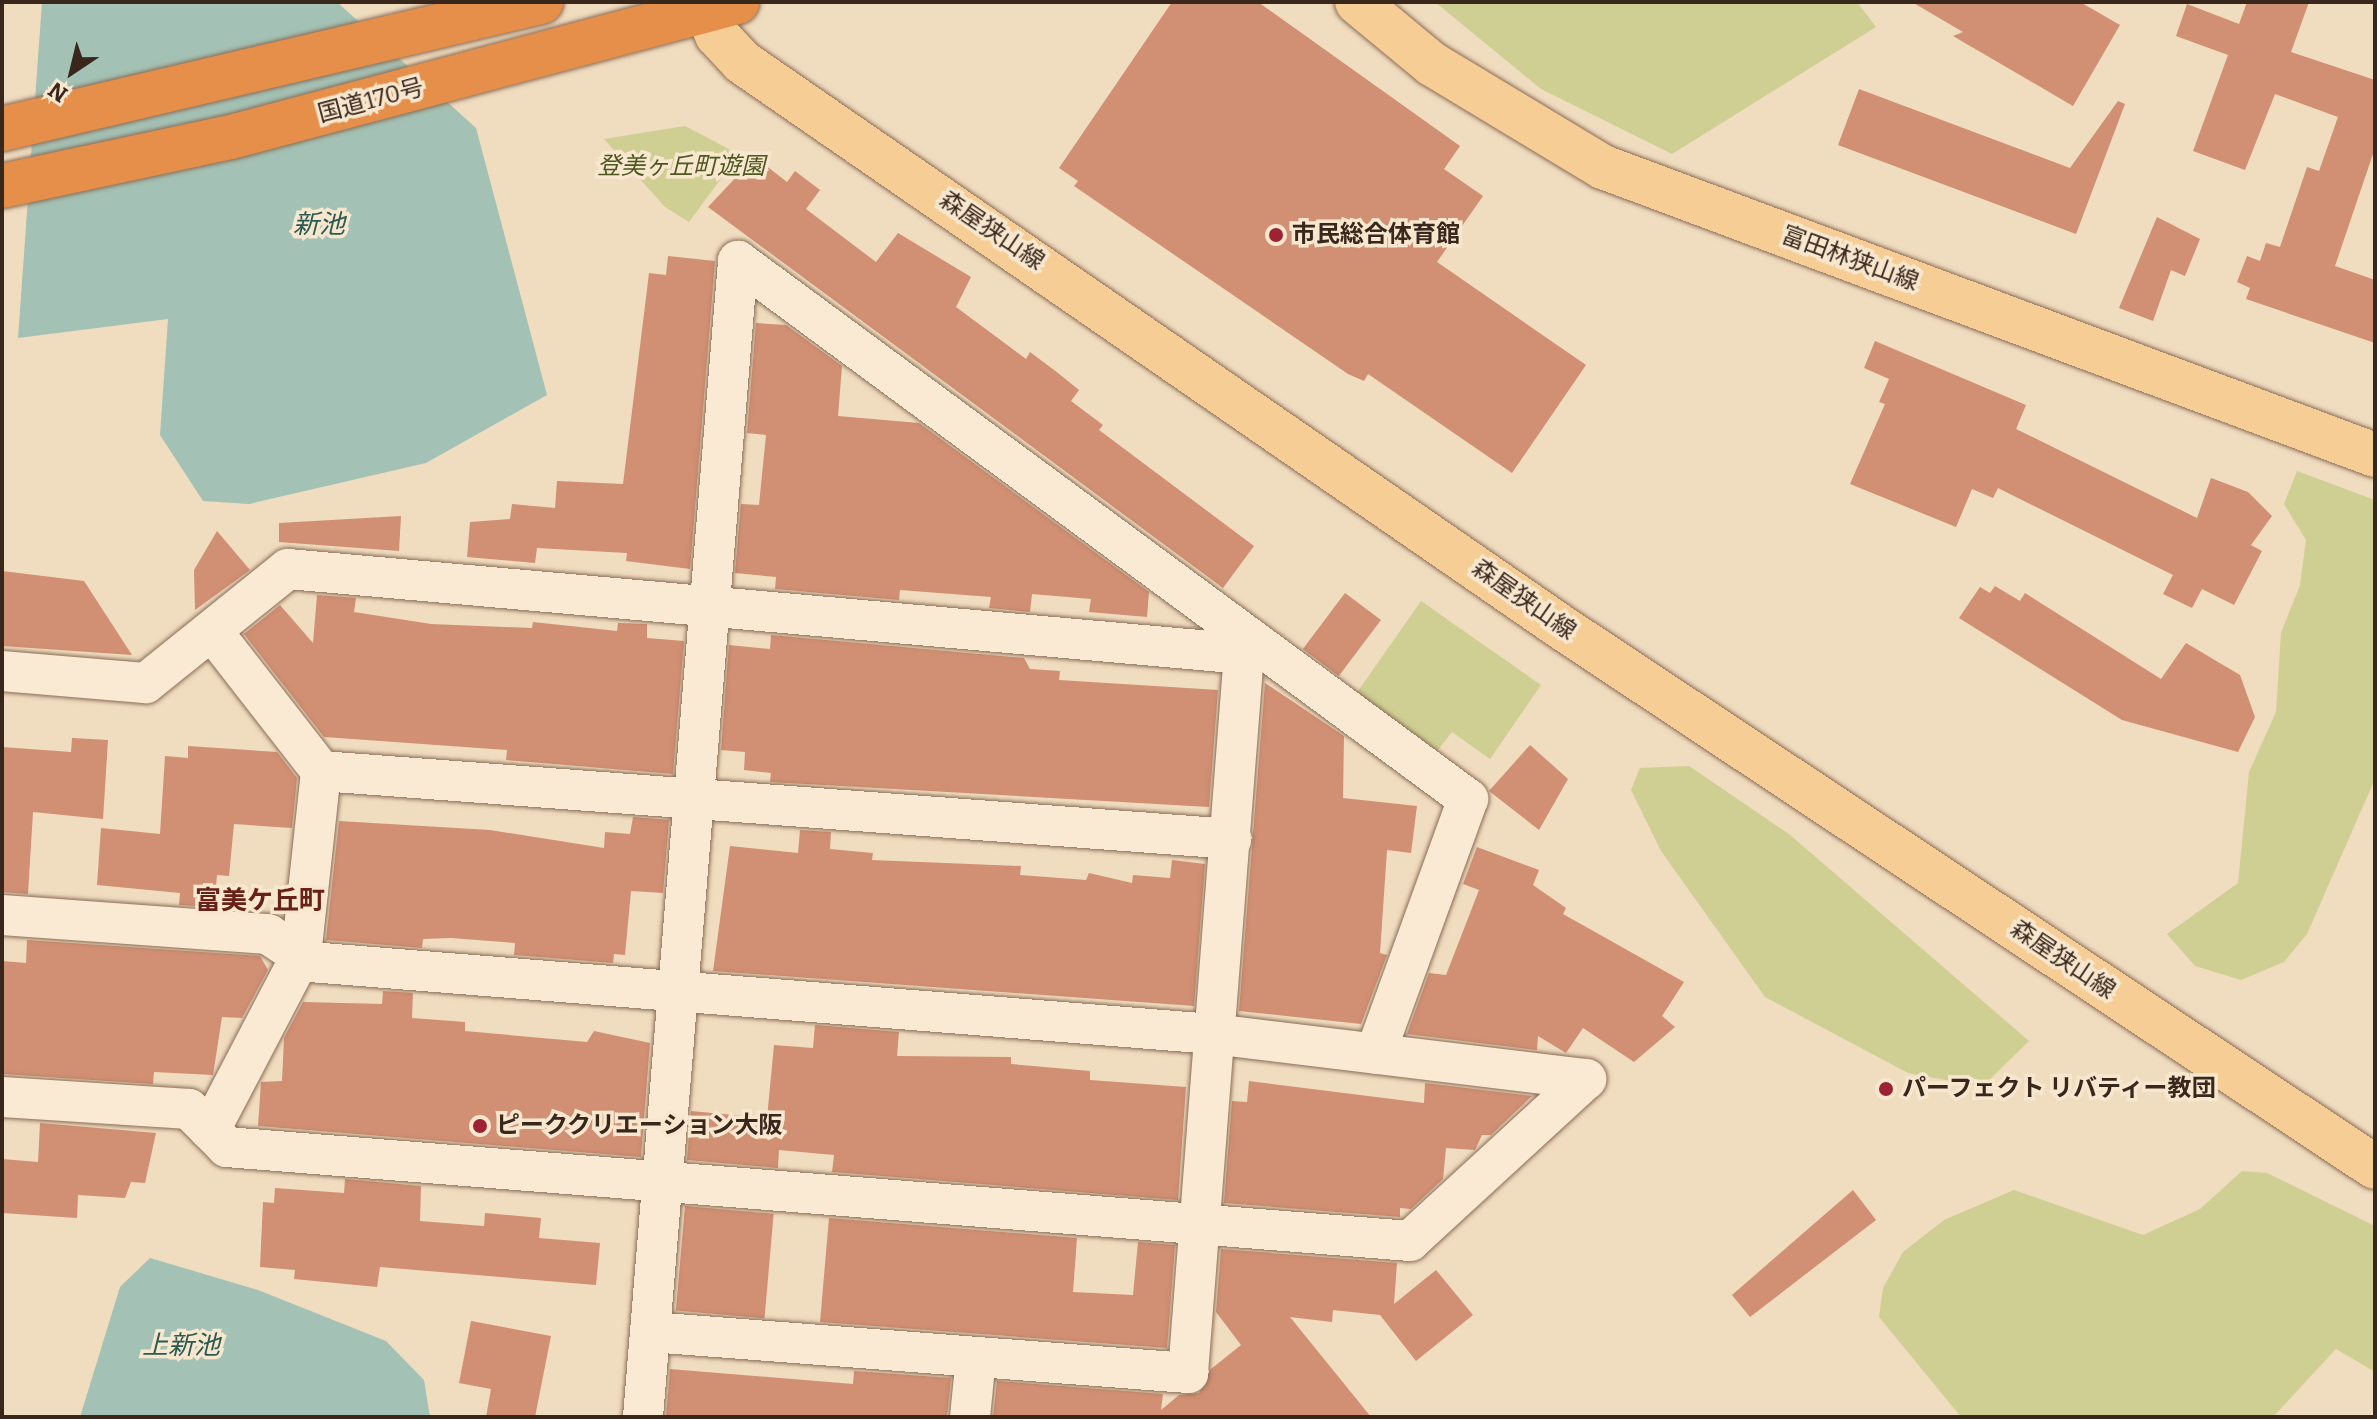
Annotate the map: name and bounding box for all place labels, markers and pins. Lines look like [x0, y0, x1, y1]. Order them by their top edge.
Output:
place label: 市民総合体育館 [1292, 221, 1460, 249]
marker: 市民総合体育館 [1267, 226, 1285, 244]
place label: パーフェクト リバティー教団 [1902, 1075, 2218, 1103]
marker: パーフェクト リバティー教団 [1877, 1080, 1895, 1098]
place label: ピーククリエーション大阪 [496, 1112, 784, 1140]
marker: ピーククリエーション大阪 [471, 1117, 489, 1135]

